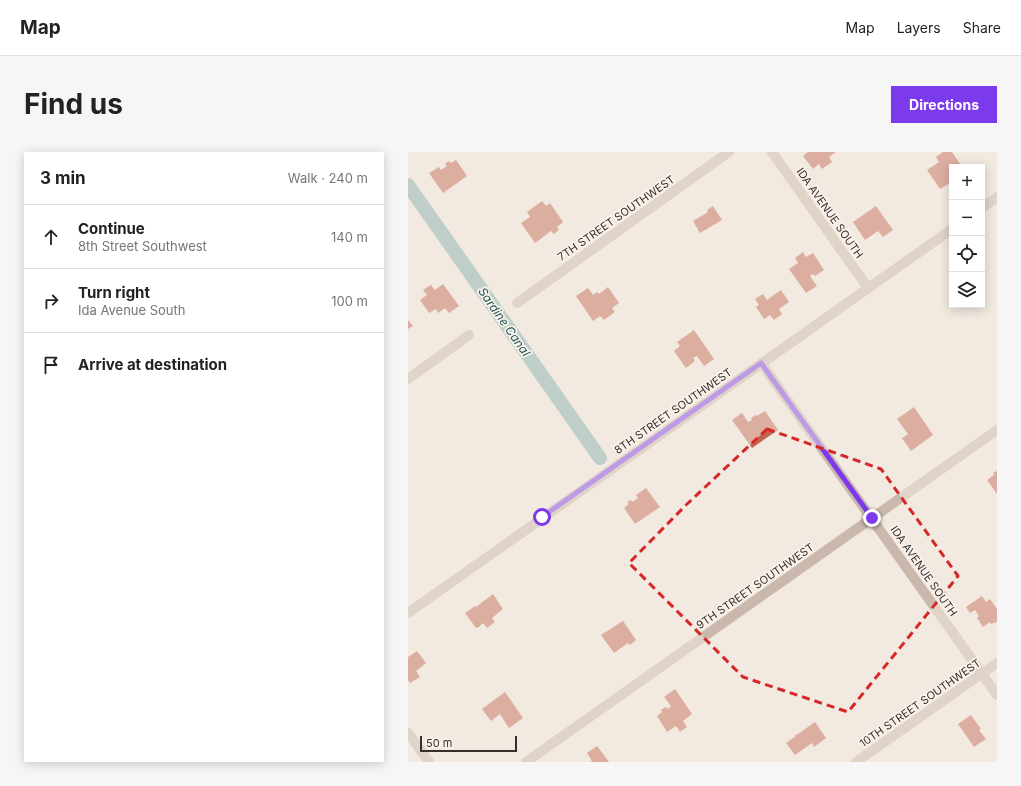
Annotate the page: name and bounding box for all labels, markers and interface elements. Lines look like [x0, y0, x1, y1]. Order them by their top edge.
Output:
text: Map [20, 16, 61, 39]
text: Map [846, 19, 875, 36]
text: Layers [897, 19, 941, 36]
text: Share [963, 19, 1001, 36]
button: Directions [891, 86, 997, 123]
text: Find us [24, 87, 123, 121]
map controls [949, 164, 985, 308]
button: + [949, 164, 985, 200]
street label: IDA AVENUE SOUTH [793, 165, 867, 261]
text: 3 min [40, 168, 86, 188]
text: Walk · 240 m [288, 170, 368, 186]
street label: 7TH STREET SOUTHWEST [555, 172, 677, 264]
button: − [949, 200, 985, 236]
text: Continue [78, 219, 145, 238]
icon: ahead [40, 226, 62, 248]
text: 140 m [331, 229, 368, 245]
button: locate [949, 236, 985, 272]
text: 8th Street Southwest [78, 238, 207, 254]
button: layers [949, 272, 985, 308]
text: Turn right [78, 283, 150, 302]
water label: Sardine Canal [475, 284, 534, 359]
icon: right [40, 290, 62, 312]
text: 100 m [331, 293, 368, 309]
text: Ida Avenue South [78, 302, 186, 318]
icon: arrive [40, 354, 62, 376]
text: Arrive at destination [78, 355, 227, 374]
street label: 8TH STREET SOUTHWEST [611, 365, 735, 457]
route start [533, 508, 551, 526]
route end [863, 509, 881, 527]
street label: IDA AVENUE SOUTH [887, 523, 961, 619]
street label: 9TH STREET SOUTHWEST [693, 540, 817, 632]
street label: 10TH STREET SOUTHWEST [857, 656, 983, 750]
scale bar [420, 734, 517, 753]
text: 50 m [426, 736, 452, 750]

